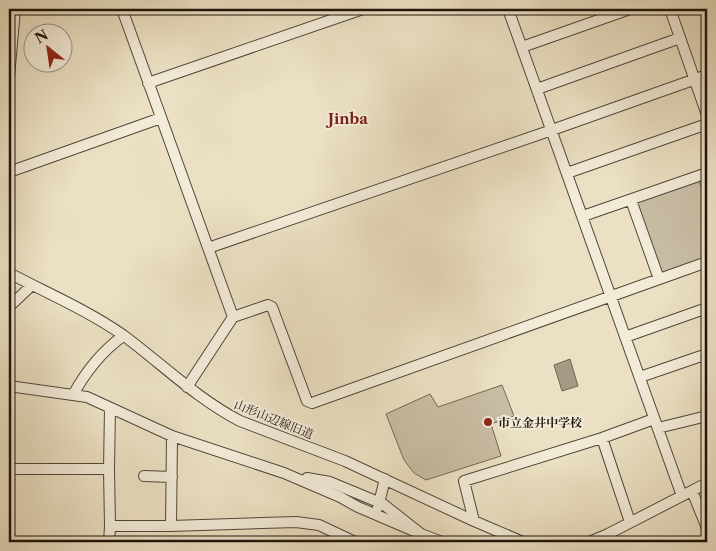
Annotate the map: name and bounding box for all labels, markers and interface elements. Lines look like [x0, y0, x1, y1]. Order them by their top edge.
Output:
north arrow [22, 22, 72, 72]
text: N [32, 26, 51, 48]
district label: Jinba [325, 109, 368, 128]
street label: 山形山辺線旧道 [232, 396, 316, 442]
place label: 市立金井中学校 [498, 415, 582, 430]
marker: 市立金井中学校 [482, 416, 494, 428]

